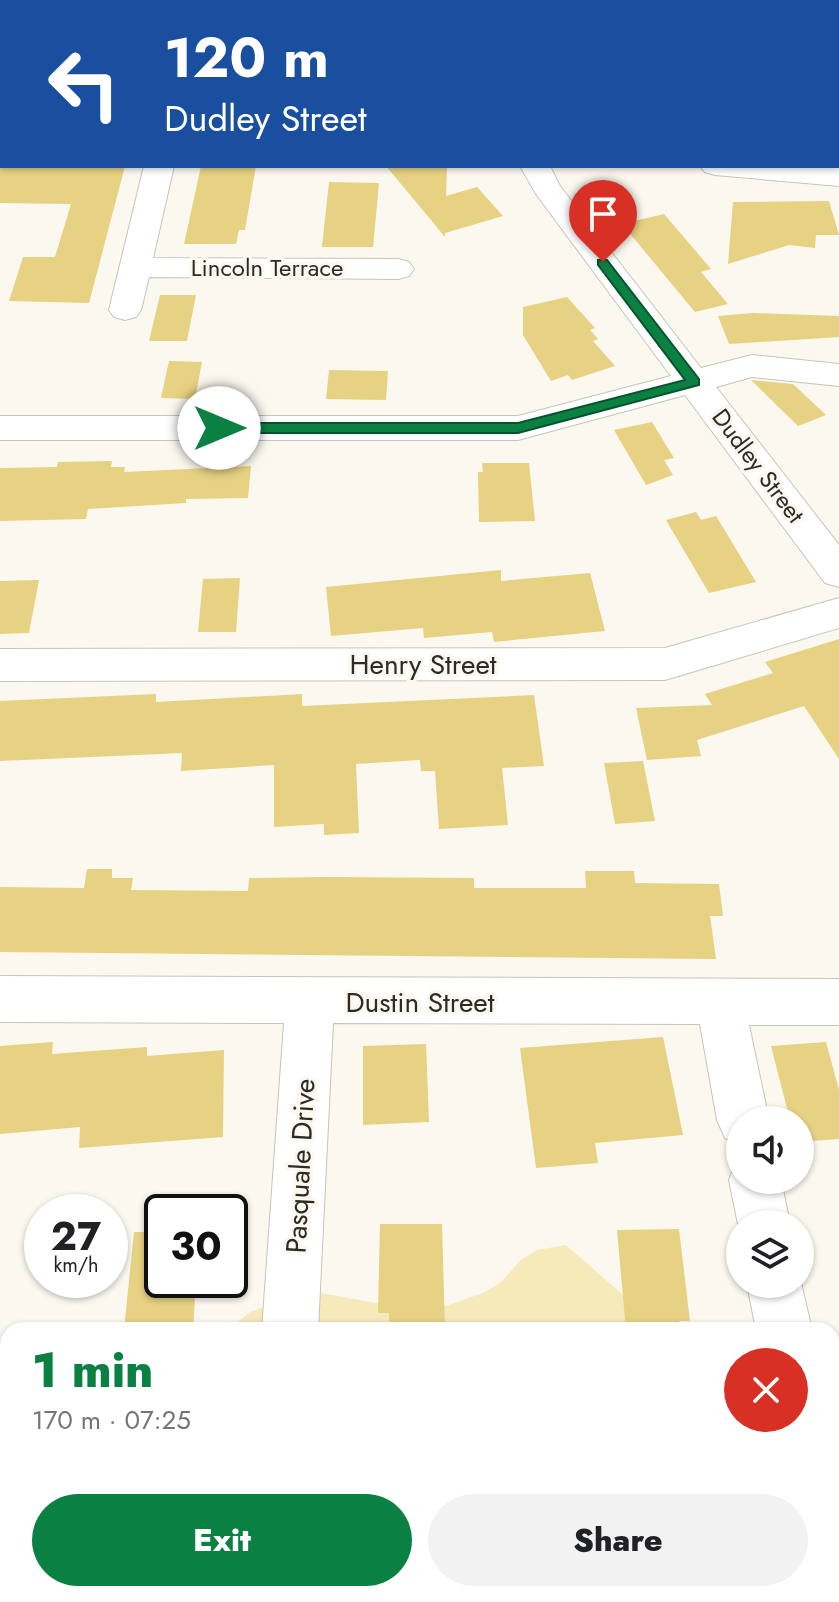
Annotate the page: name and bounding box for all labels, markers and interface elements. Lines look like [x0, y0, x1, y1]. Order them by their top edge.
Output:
text: 120 m [164, 17, 329, 98]
icon: left [32, 32, 136, 136]
text: Dudley Street [164, 92, 367, 144]
pin [569, 180, 637, 262]
icon: arrive [581, 192, 625, 236]
street label: Lincoln Terrace [191, 250, 343, 285]
position arrow [177, 386, 261, 470]
street label: Dudley Street [704, 401, 813, 530]
street label: Henry Street [349, 644, 497, 685]
street label: Dustin Street [346, 982, 495, 1023]
street label: Pasquale Drive [275, 1078, 326, 1254]
map controls [726, 1106, 814, 1298]
button: sound [726, 1106, 814, 1194]
speed limit sign: 30 [144, 1194, 248, 1298]
text: 27 [51, 1207, 101, 1265]
button: layers [726, 1210, 814, 1298]
text: km/h [53, 1251, 99, 1280]
text: 1 min [32, 1336, 153, 1405]
button: close [724, 1348, 808, 1432]
text: 170 m · 07:25 [32, 1401, 191, 1439]
button: Exit [32, 1494, 412, 1586]
button: Share [428, 1494, 808, 1586]

